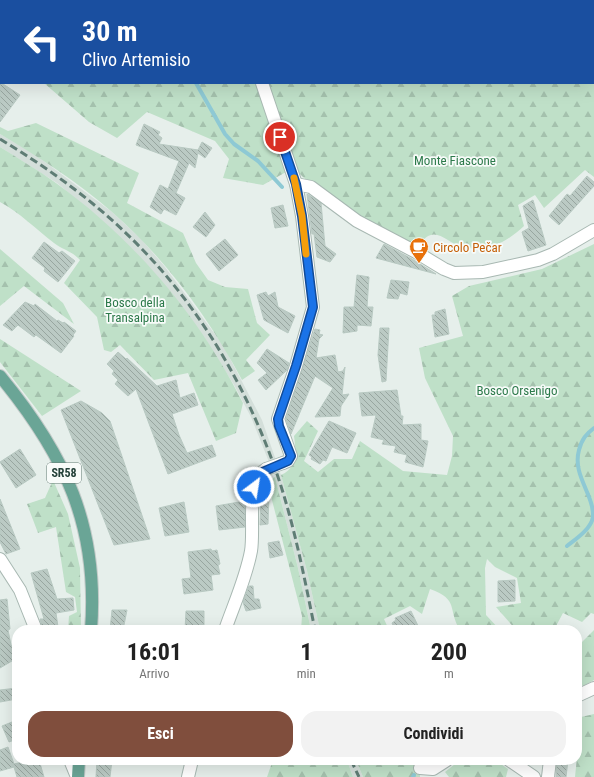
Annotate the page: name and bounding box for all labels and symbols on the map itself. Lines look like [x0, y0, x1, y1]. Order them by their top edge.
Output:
pin [263, 120, 297, 154]
park label: Monte Fiascone [414, 153, 496, 168]
cafe icon: Circolo Pečar [408, 236, 430, 264]
place label: Circolo Pečar [433, 240, 502, 255]
park label: Bosco della Transalpina [105, 295, 165, 325]
park label: Bosco Orsenigo [476, 383, 558, 398]
road number: SR58 [47, 463, 81, 483]
position arrow [233, 466, 275, 508]

